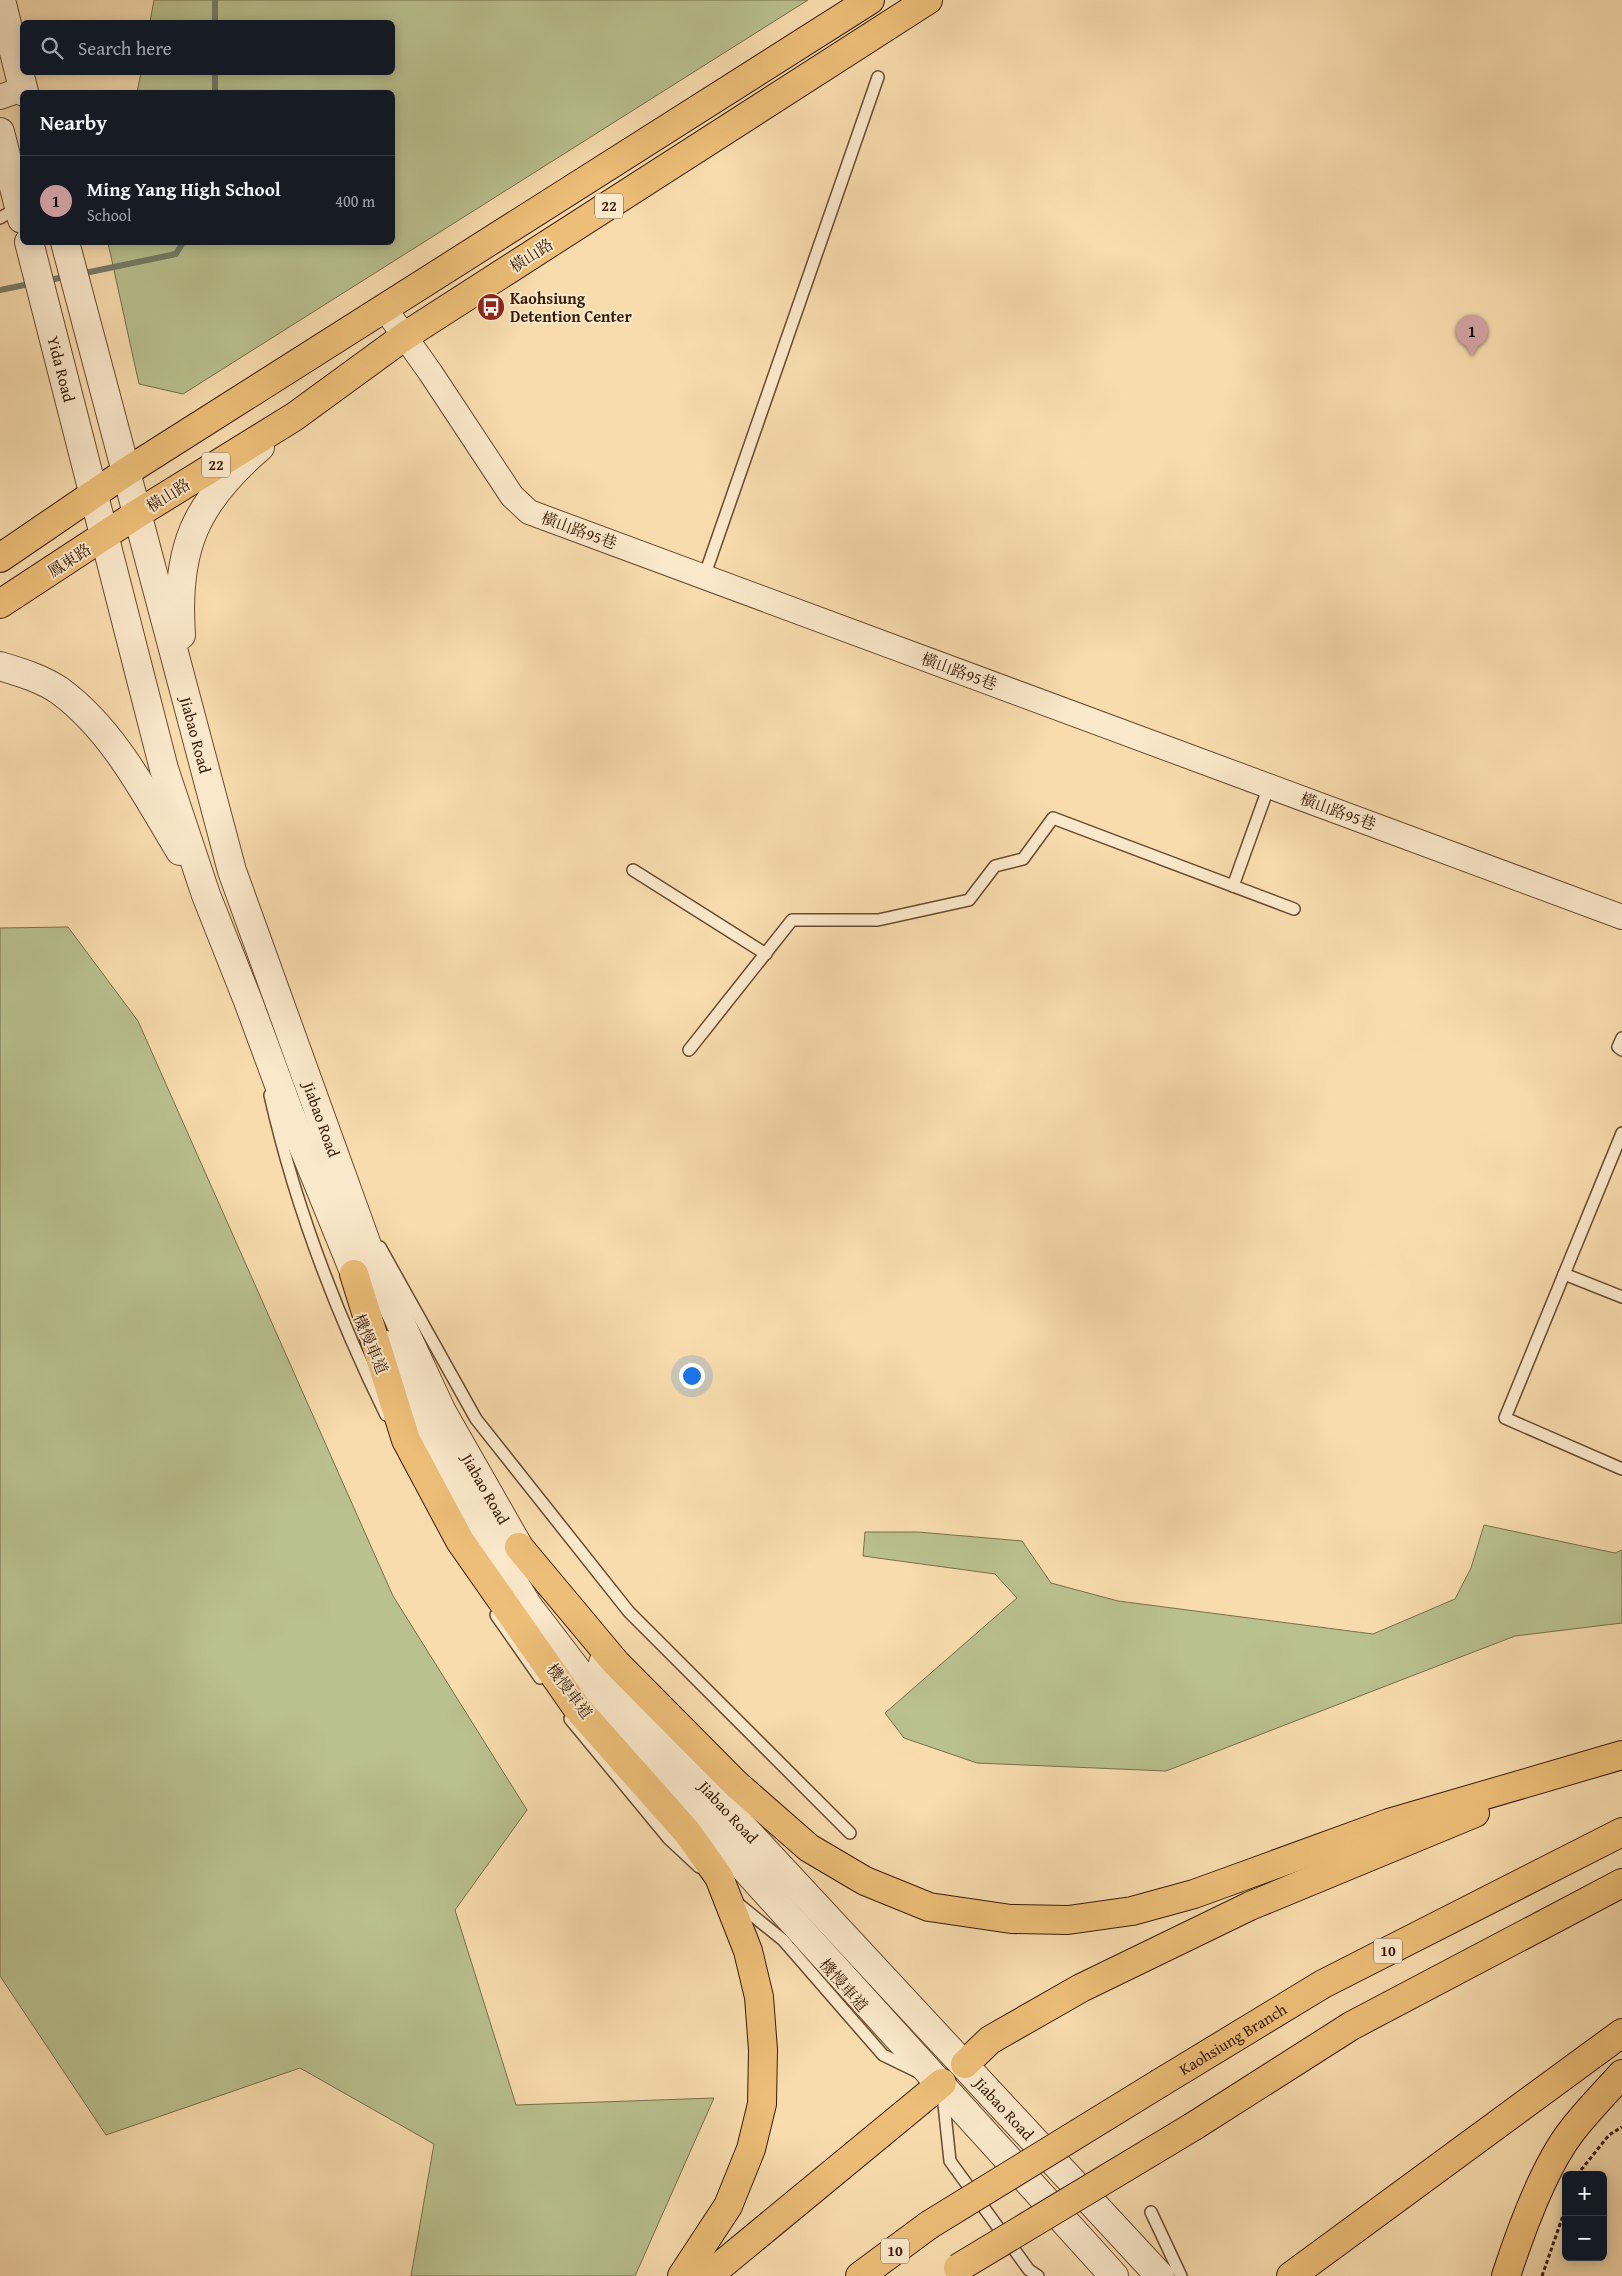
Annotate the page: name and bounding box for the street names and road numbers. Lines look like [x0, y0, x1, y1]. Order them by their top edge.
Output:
road number: 22 [595, 194, 623, 218]
street label: 橫山路 [504, 232, 558, 278]
street label: Yida Road [42, 333, 82, 405]
road number: 22 [202, 452, 230, 478]
street label: 橫山路 [141, 472, 195, 518]
street label: 橫山路95巷 [538, 505, 620, 555]
street label: 鳳東路 [42, 537, 96, 583]
street label: 橫山路95巷 [918, 646, 1000, 696]
street label: Jiabao Road [174, 692, 218, 776]
street label: 橫山路95巷 [1297, 786, 1379, 836]
street label: Jiabao Road [296, 1077, 346, 1161]
street label: 機慢車道 [347, 1310, 395, 1378]
street label: Jiabao Road [455, 1447, 516, 1529]
street label: 機慢車道 [541, 1658, 599, 1724]
street label: Jiabao Road [692, 1774, 764, 1849]
road number: 10 [1374, 1938, 1402, 1964]
street label: 機慢車道 [814, 1953, 874, 2017]
street label: Kaohsiung Branch [1174, 1997, 1291, 2081]
street label: Jiabao Road [968, 2070, 1040, 2146]
road number: 10 [881, 2238, 909, 2264]

